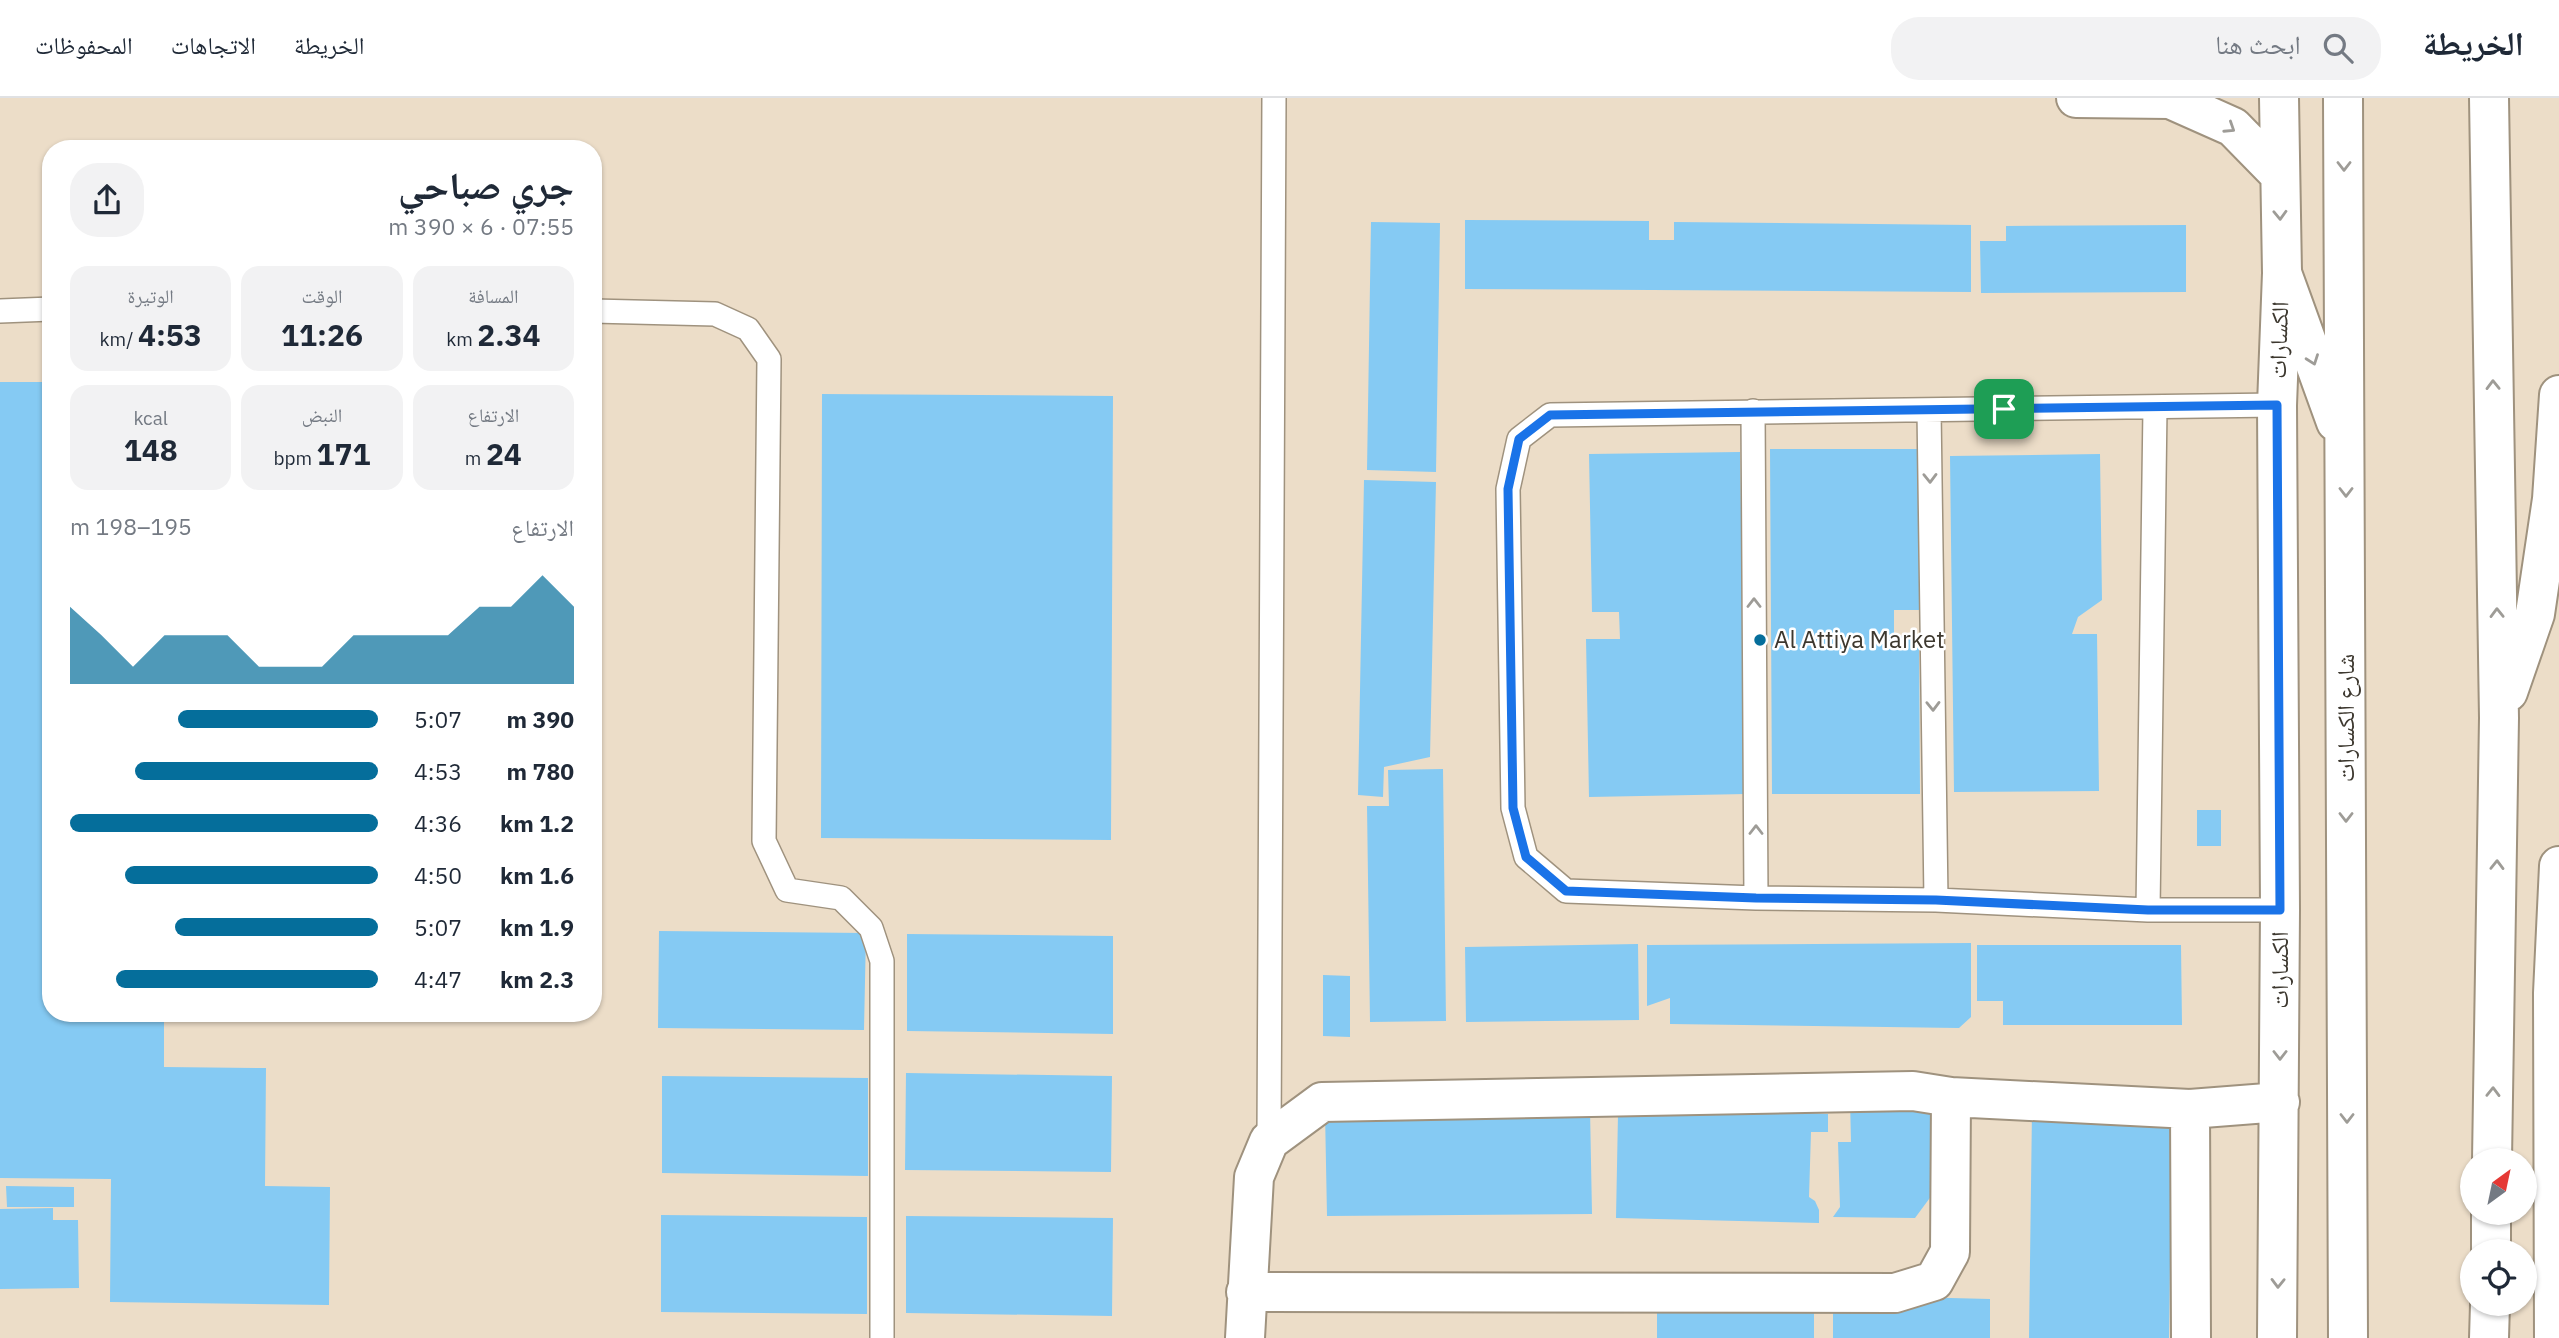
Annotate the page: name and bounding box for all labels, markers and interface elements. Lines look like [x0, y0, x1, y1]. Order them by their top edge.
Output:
search box [1891, 17, 2381, 80]
text: الخريطة [2423, 21, 2524, 64]
text: ابحث هنا [2215, 27, 2301, 61]
text: المحفوظات [35, 29, 133, 61]
text: الاتجاهات [171, 29, 256, 61]
text: الخريطة [294, 29, 365, 61]
icon: search [2319, 29, 2357, 67]
one-way arrow [2222, 120, 2235, 132]
text: جري صباحي [398, 160, 574, 209]
one-way arrow [2336, 161, 2352, 172]
button: share [70, 163, 144, 237]
one-way arrow [2272, 210, 2288, 221]
text: 07:55 · 6 × 390 m [388, 211, 574, 241]
text: الوتيرة [128, 284, 174, 308]
text: الوقت [302, 284, 342, 308]
text: المسافة [468, 284, 519, 308]
street label: الكسارات [2261, 301, 2295, 379]
text: 4:53 [138, 315, 202, 354]
text: 11:26 [281, 315, 363, 354]
text: 2.34 [477, 315, 541, 354]
text: /km [100, 327, 138, 351]
text: km [446, 327, 477, 351]
one-way arrow [2305, 353, 2319, 365]
pin [1974, 379, 2034, 439]
one-way arrow [2485, 379, 2501, 390]
icon: arrive [1985, 390, 2023, 428]
text: النبض [302, 403, 342, 427]
text: الارتفاع [467, 403, 519, 427]
text: kcal [133, 406, 168, 430]
text: 148 [124, 430, 178, 469]
text: 171 [317, 434, 371, 473]
text: 24 [486, 434, 522, 473]
text: bpm [273, 446, 317, 470]
text: m [465, 446, 486, 470]
one-way arrow [1922, 473, 1938, 484]
one-way arrow [2338, 487, 2354, 497]
text: 195–198 m [70, 511, 192, 541]
text: الارتفاع [511, 512, 574, 542]
one-way arrow [1746, 597, 1762, 607]
one-way arrow [2489, 607, 2505, 617]
place label: Al Attiya Market [1774, 623, 1945, 655]
marker: Al Attiya Market [1752, 632, 1768, 648]
street label: شارع الكسارات [2329, 654, 2361, 782]
one-way arrow [1926, 700, 1941, 711]
text: 5:07 [414, 704, 462, 734]
text: 390 m [507, 704, 574, 734]
text: 4:53 [414, 756, 462, 786]
text: 780 m [507, 756, 574, 786]
text: 4:36 [414, 808, 462, 838]
text: 1.2 km [500, 808, 574, 838]
one-way arrow [2339, 812, 2354, 823]
one-way arrow [1748, 824, 1763, 835]
one-way arrow [2489, 859, 2504, 870]
text: 4:50 [414, 860, 462, 890]
text: 1.6 km [500, 860, 574, 890]
text: 5:07 [414, 912, 462, 942]
text: 1.9 km [500, 912, 574, 942]
street label: الكسارات [2263, 931, 2295, 1009]
text: 4:47 [414, 964, 462, 994]
text: 2.3 km [500, 964, 574, 994]
one-way arrow [2272, 1050, 2288, 1061]
one-way arrow [2485, 1086, 2501, 1097]
one-way arrow [2339, 1113, 2355, 1124]
north arrow [2460, 1148, 2538, 1225]
map controls [2460, 1148, 2537, 1316]
button: locate [2460, 1239, 2537, 1316]
one-way arrow [2270, 1277, 2285, 1288]

